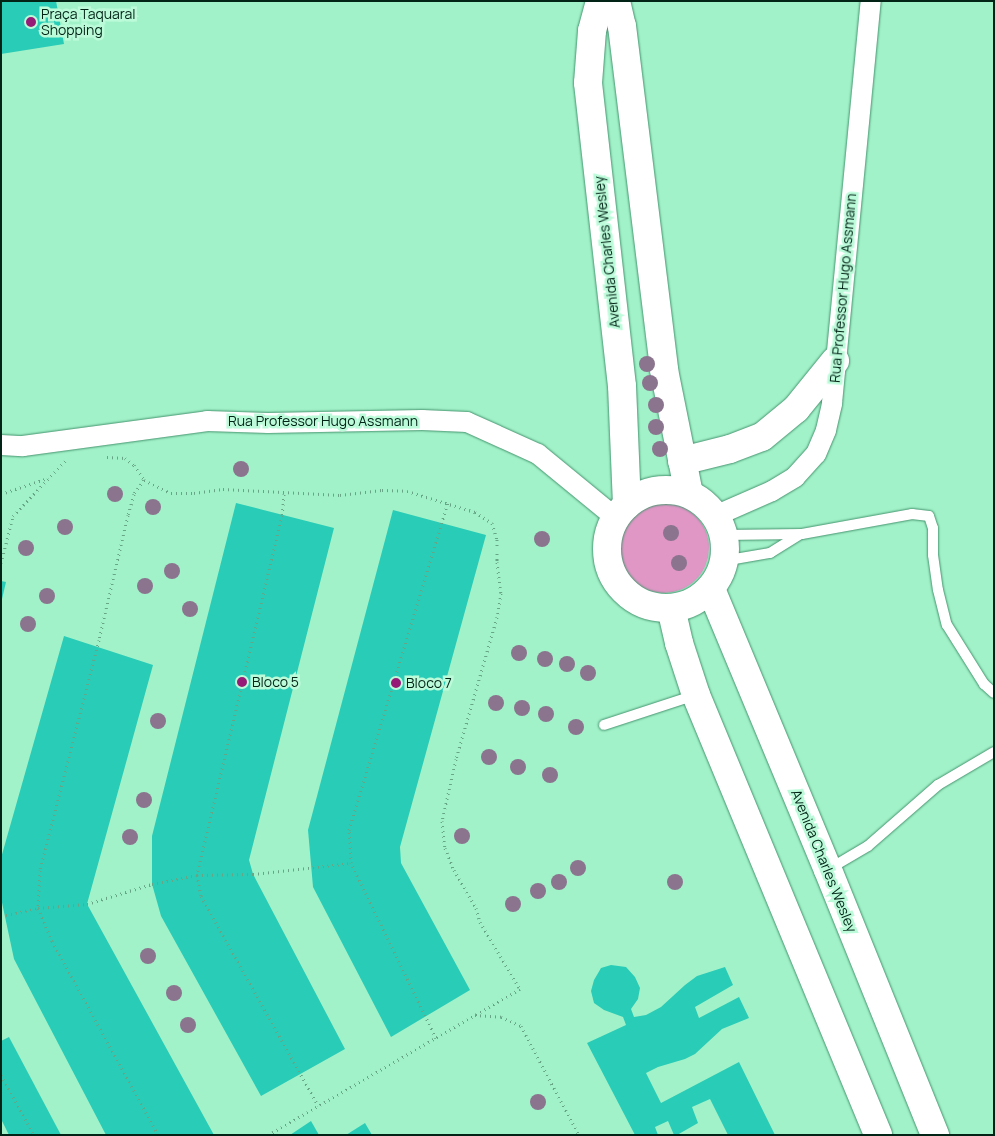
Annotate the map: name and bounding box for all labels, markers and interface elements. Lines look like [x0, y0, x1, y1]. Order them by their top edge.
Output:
place label: Praça Taquaral Shopping [41, 6, 136, 38]
marker: Praça Taquaral Shopping [25, 16, 37, 28]
street label: Avenida Charles Wesley [591, 175, 623, 329]
street label: Rua Professor Hugo Assmann [826, 193, 860, 383]
street label: Rua Professor Hugo Assmann [228, 413, 418, 429]
place label: Bloco 5 [252, 674, 299, 690]
place label: Bloco 7 [406, 675, 452, 691]
marker: Bloco 5 [236, 676, 248, 688]
marker: Bloco 7 [390, 677, 402, 689]
street label: Avenida Charles Wesley [788, 787, 860, 935]

